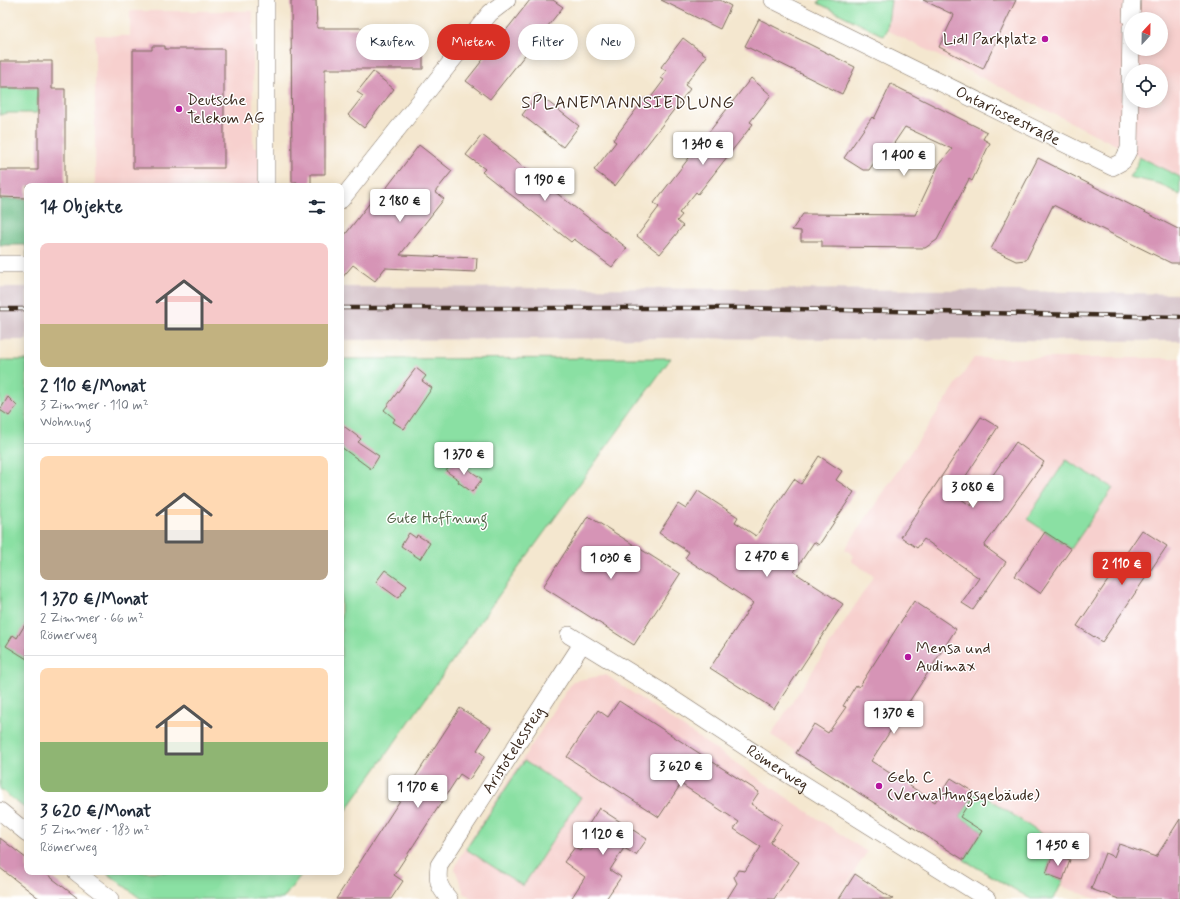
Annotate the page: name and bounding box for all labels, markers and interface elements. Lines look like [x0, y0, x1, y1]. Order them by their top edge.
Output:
north arrow [1124, 12, 1168, 56]
map controls [1124, 12, 1168, 108]
chip: Kaufen [356, 24, 429, 60]
chip: Mieten [437, 24, 510, 60]
chip: Filter [518, 24, 578, 60]
chip: Neu [586, 24, 635, 60]
place label: Lidl Parkplatz [943, 29, 1037, 50]
marker: Lidl Parkplatz [1040, 34, 1050, 44]
button: locate [1124, 64, 1168, 108]
street label: Ontarioseestraße [952, 81, 1064, 150]
place label: Deutsche Telekom AG [187, 90, 265, 129]
district label: SPLANEMANNSIEDLUNG [521, 92, 735, 114]
marker: Deutsche Telekom AG [174, 104, 184, 114]
pin: 1 340 € [666, 132, 740, 166]
text: 1 340 € [682, 136, 724, 153]
pin: 1 400 € [867, 143, 941, 177]
text: 1 400 € [882, 147, 926, 164]
pin: 1 190 € [508, 168, 582, 202]
text: 1 190 € [524, 172, 566, 189]
pin: 2 180 € [363, 189, 437, 223]
text: 2 180 € [379, 193, 421, 210]
text: 14 Objekte [40, 196, 123, 218]
icon: filters [306, 196, 328, 218]
icon: home [148, 269, 220, 341]
text: 2 110 €/Monat [40, 375, 146, 397]
text: 3 Zimmer · 110 m² [40, 397, 149, 414]
text: Wohnung [40, 414, 91, 431]
pin: 1 370 € [427, 442, 501, 476]
text: 1 370 € [443, 446, 485, 463]
pin: 3 080 € [936, 475, 1010, 509]
text: 3 080 € [951, 479, 995, 496]
icon: home [148, 482, 220, 554]
park label: Gute Hoffnung [386, 508, 488, 530]
pin: 2 470 € [730, 544, 804, 578]
pin: 1 030 € [574, 546, 648, 580]
text: 2 470 € [745, 548, 789, 565]
text: 1 030 € [590, 550, 632, 567]
pin: 2 110 € [1085, 552, 1159, 586]
text: 2 110 € [1102, 556, 1142, 573]
text: 1 370 €/Monat [40, 588, 148, 610]
text: 2 Zimmer · 66 m² [40, 610, 144, 627]
text: Römerweg [40, 627, 97, 644]
place label: Mensa und Audimax [916, 638, 991, 677]
marker: Mensa und Audimax [903, 652, 913, 662]
icon: home [148, 694, 220, 766]
pin: 1 370 € [857, 701, 931, 735]
street label: Aristotelessteig [477, 702, 549, 798]
text: 1 370 € [873, 705, 915, 722]
street label: Römerweg [742, 740, 813, 795]
pin: 3 620 € [644, 754, 718, 788]
text: 3 620 € [659, 758, 703, 775]
place label: Geb. C (Verwaltungsgebäude) [887, 767, 1040, 807]
pin: 1 170 € [381, 775, 455, 809]
text: 1 170 € [397, 779, 439, 796]
marker: Geb. C (Verwaltungsgebäude) [874, 781, 884, 791]
text: 3 620 €/Monat [40, 800, 151, 822]
text: 5 Zimmer · 183 m² [40, 822, 150, 839]
pin: 1 120 € [566, 822, 640, 856]
text: 1 120 € [582, 826, 624, 843]
pin: 1 450 € [1021, 833, 1095, 867]
text: 1 450 € [1036, 837, 1080, 854]
text: Römerweg [40, 839, 97, 856]

